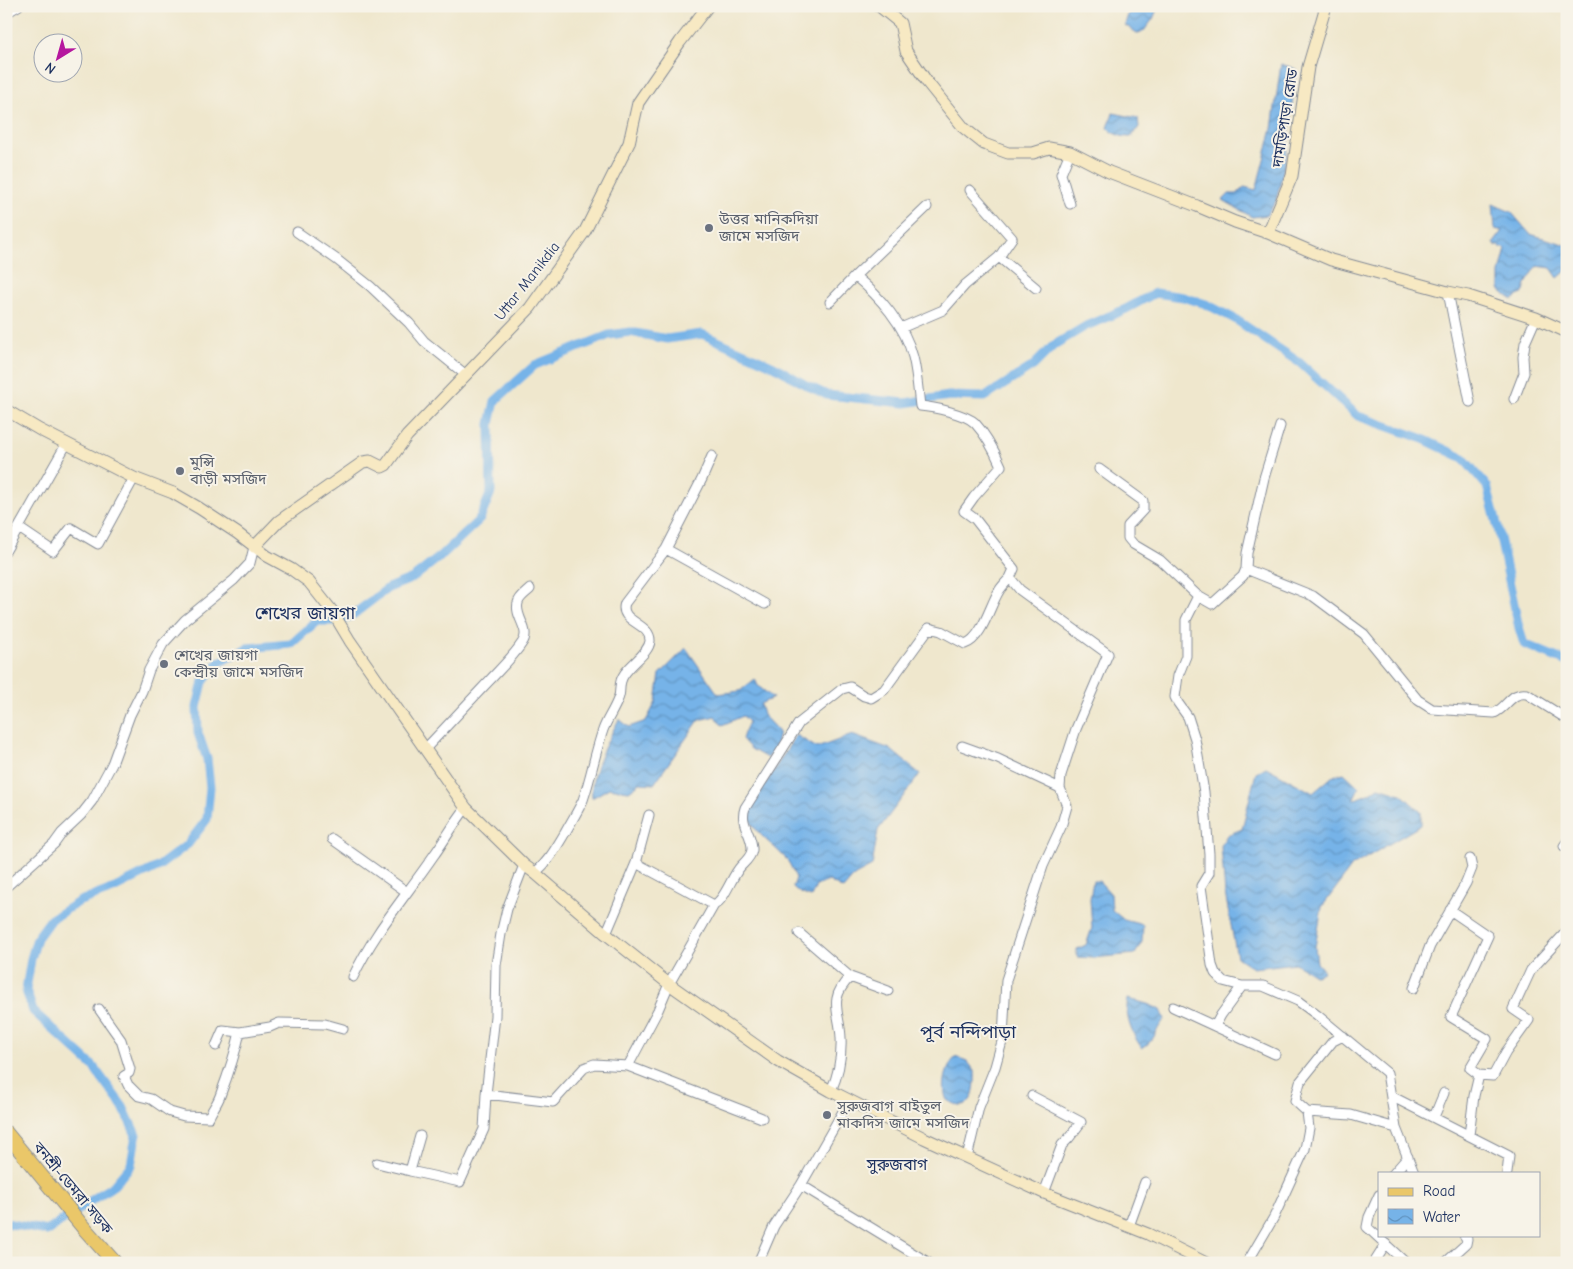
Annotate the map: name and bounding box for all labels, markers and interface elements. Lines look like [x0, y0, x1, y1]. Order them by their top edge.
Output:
north arrow [32, 32, 82, 82]
text: N [42, 58, 59, 78]
street label: দামড়িপাড়া রোড [1268, 67, 1302, 170]
place label: উত্তর মানিকদিয়া জামে মসজিদ [718, 210, 819, 245]
marker: উত্তর মানিকদিয়া জামে মসজিদ [703, 222, 715, 234]
street label: Uttar Manikdia [491, 238, 563, 324]
place label: মুন্সি বাড়ী মসজিদ [189, 453, 267, 488]
marker: মুন্সি বাড়ী মসজিদ [174, 465, 186, 477]
district label: শেখের জায়গা [255, 603, 355, 624]
place label: শেখের জায়গা কেন্দ্রীয় জামে মসজিদ [174, 646, 304, 681]
marker: শেখের জায়গা কেন্দ্রীয় জামে মসজিদ [158, 658, 170, 670]
district label: পূর্ব নন্দিপাড়া [920, 1021, 1016, 1043]
place label: সুরুজবাগ বাইতুল মাকদিস জামে মসজিদ [836, 1097, 970, 1132]
marker: সুরুজবাগ বাইতুল মাকদিস জামে মসজিদ [821, 1109, 833, 1121]
street label: বনশ্রী-ডেমরা সড়ক [29, 1138, 117, 1238]
district label: সুরুজবাগ [866, 1156, 928, 1174]
legend [1378, 1172, 1540, 1236]
text: Road [1423, 1182, 1455, 1200]
text: Water [1423, 1208, 1460, 1226]

